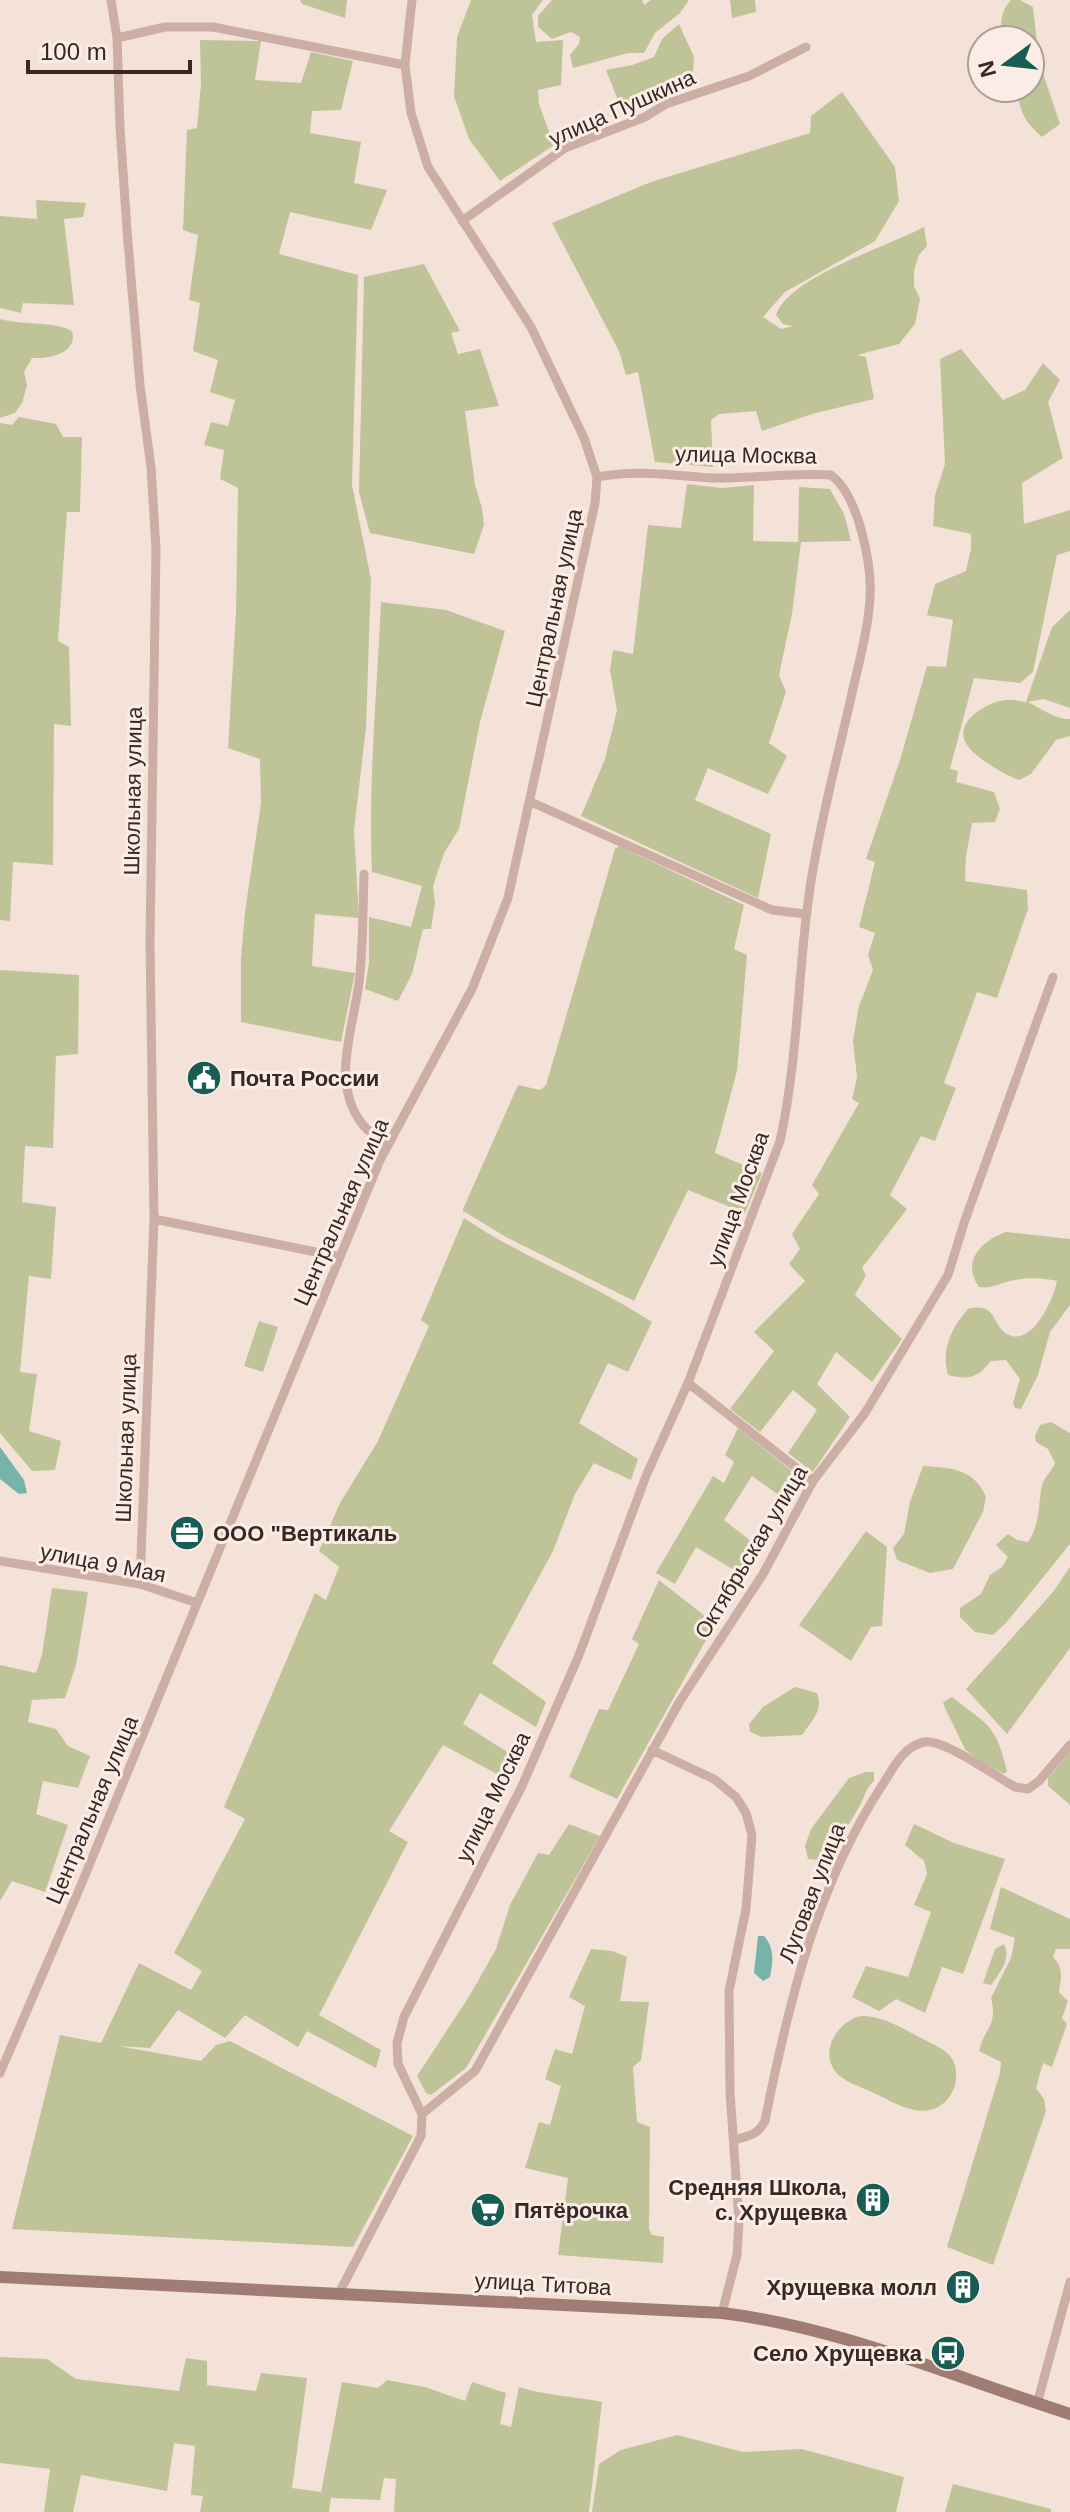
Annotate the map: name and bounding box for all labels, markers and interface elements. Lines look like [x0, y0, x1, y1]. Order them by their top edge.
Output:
scale bar [28, 24, 190, 74]
north arrow [966, 24, 1046, 104]
text: 100 m [40, 38, 107, 65]
text: N [973, 58, 1001, 80]
street label: улица Пушкина [545, 64, 700, 151]
street label: улица Москва [675, 441, 818, 469]
street label: Центральная улица [521, 506, 587, 710]
street label: Школьная улица [119, 706, 147, 876]
public building icon: Почта России [185, 1059, 223, 1097]
place label: Почта России [230, 1066, 379, 1091]
street label: Центральная улица [288, 1114, 394, 1310]
street label: улица Москва [702, 1127, 774, 1270]
street label: Школьная улица [111, 1352, 141, 1523]
street label: Октябрьская улица [690, 1460, 813, 1643]
office icon: ООО "Вертикаль [168, 1514, 206, 1552]
place label: ООО "Вертикаль [213, 1521, 397, 1546]
street label: улица 9 Мая [38, 1539, 168, 1587]
street label: Центральная улица [41, 1711, 143, 1908]
street label: улица Москва [451, 1727, 536, 1866]
street label: Луговая улица [774, 1819, 850, 1966]
place label: Средняя Школа, с. Хрущевка [668, 2175, 848, 2225]
building icon: Средняя Школа, с. Хрущевка [854, 2181, 892, 2219]
supermarket icon: Пятёрочка [469, 2191, 507, 2229]
place label: Пятёрочка [514, 2198, 629, 2223]
street label: улица Титова [474, 2268, 613, 2300]
building icon: Хрущевка молл [944, 2268, 982, 2306]
place label: Хрущевка молл [766, 2275, 937, 2300]
bus stop icon: Село Хрущевка [929, 2334, 967, 2372]
place label: Село Хрущевка [753, 2341, 923, 2366]

